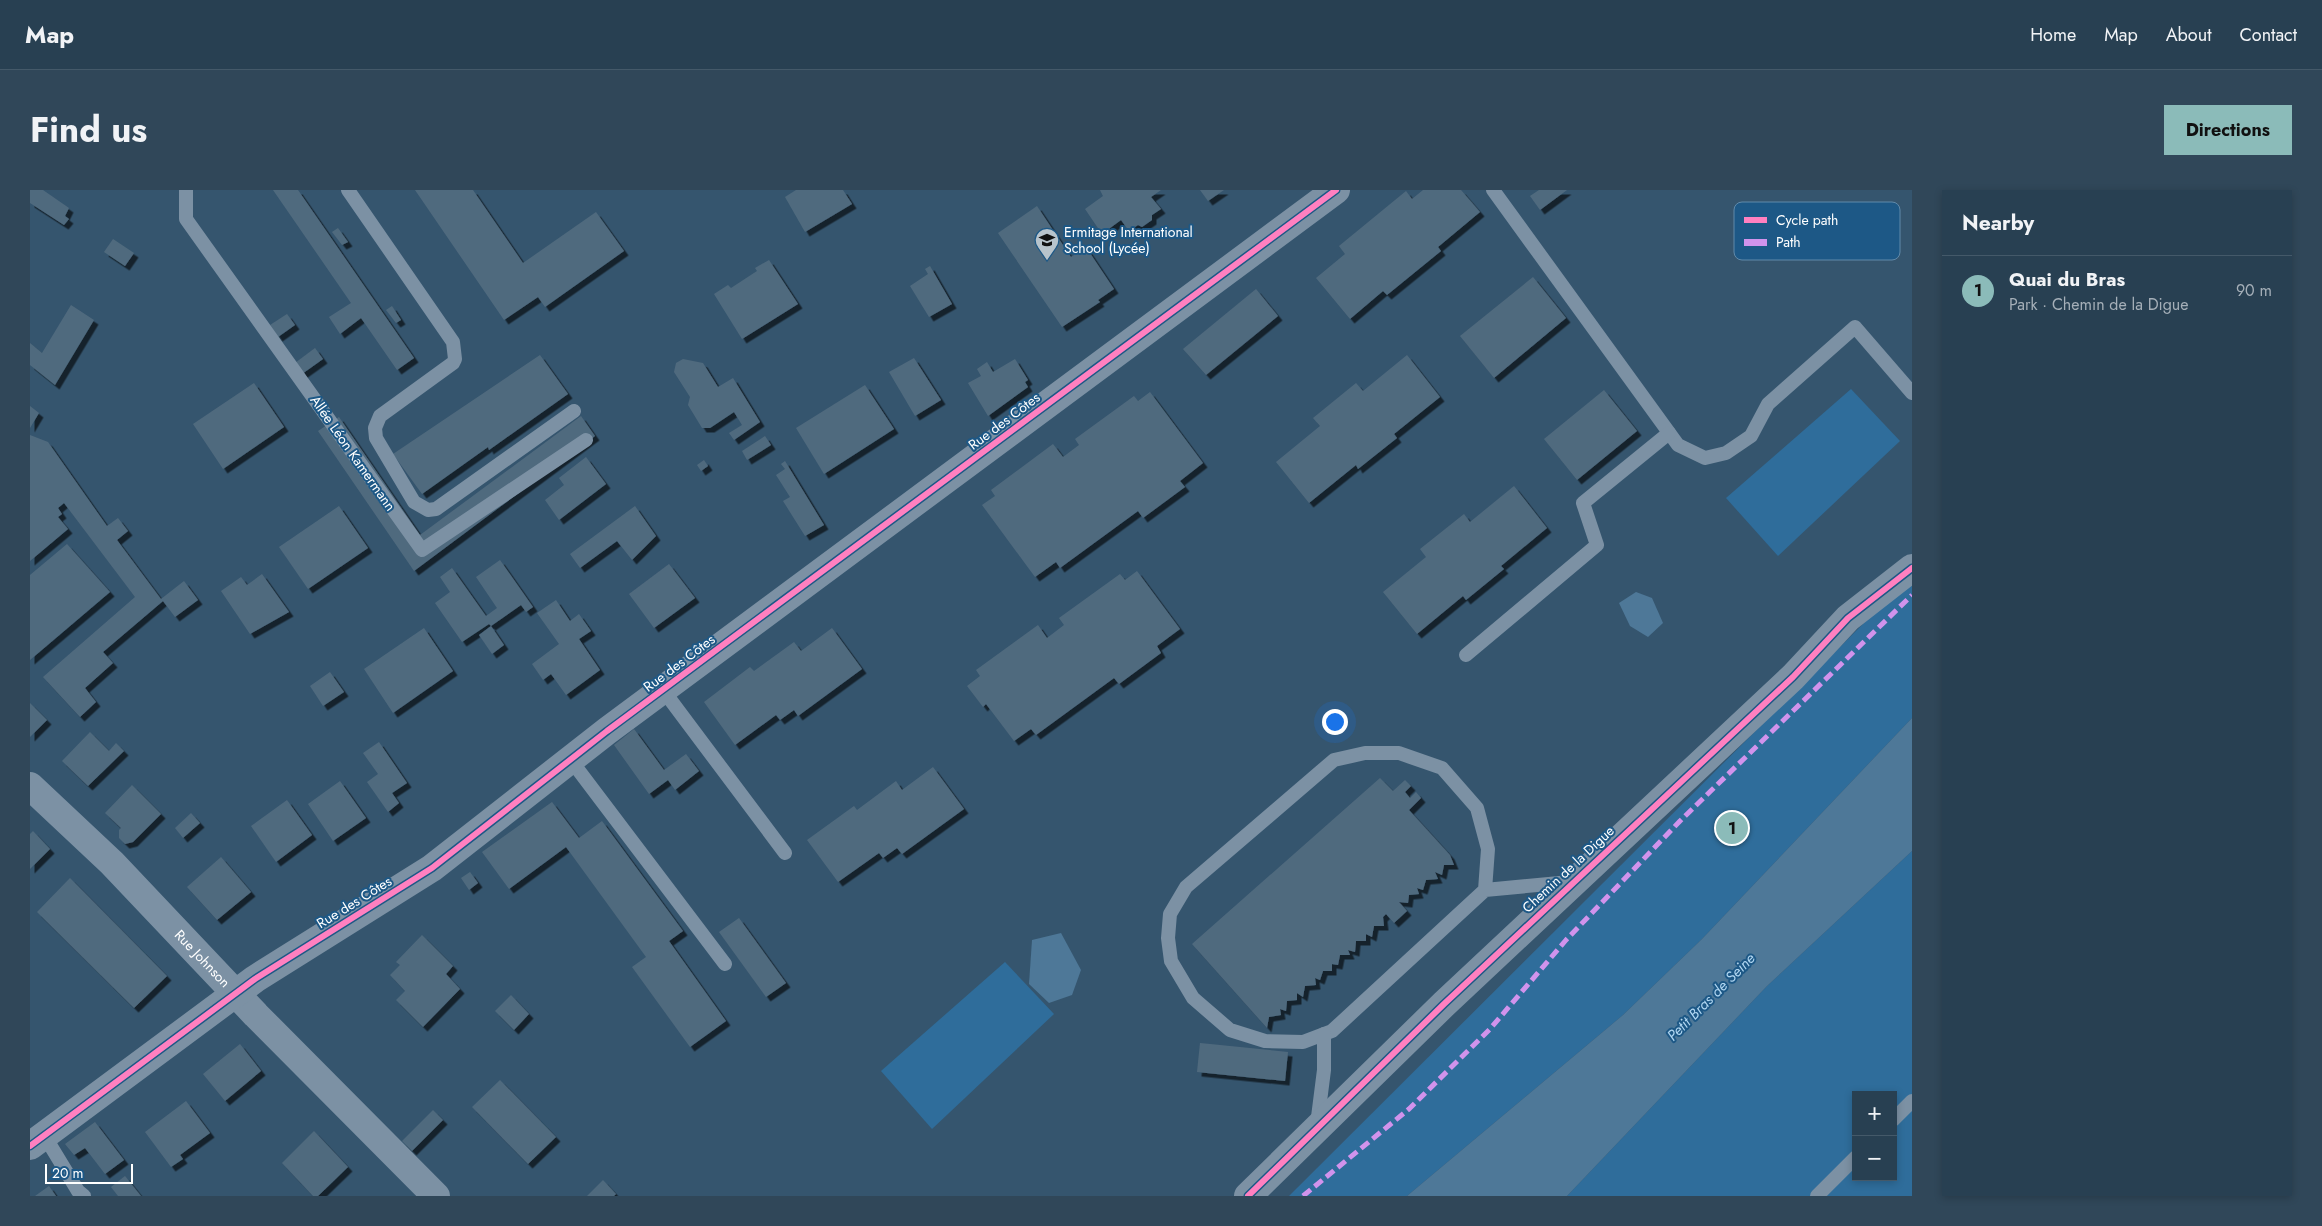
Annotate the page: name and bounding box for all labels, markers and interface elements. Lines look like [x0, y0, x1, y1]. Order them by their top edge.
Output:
text: Map [25, 17, 74, 52]
text: Home [2030, 22, 2076, 48]
text: Map [2104, 22, 2138, 48]
text: About [2166, 22, 2211, 48]
text: Contact [2239, 22, 2297, 48]
text: Find us [30, 105, 147, 155]
button: Directions [2164, 105, 2292, 155]
legend [1734, 202, 1900, 260]
text: Nearby [1962, 208, 2034, 238]
text: Cycle path [1776, 210, 1838, 230]
place label: Ermitage International School (Lycée) [1064, 222, 1193, 258]
school or university icon: Ermitage International School (Lycée) [1034, 227, 1060, 261]
text: Path [1776, 232, 1801, 252]
text: Quai du Bras [2009, 266, 2125, 293]
text: 1 [1974, 279, 1982, 302]
text: 90 m [2236, 279, 2272, 302]
text: Park · Chemin de la Digue [2009, 293, 2189, 316]
street label: Rue des Côtes [964, 387, 1044, 455]
street label: Allée Léon Kamermann [306, 391, 400, 515]
street label: Rue des Côtes [639, 629, 719, 697]
your location [1322, 709, 1348, 735]
pin: 1 [1716, 809, 1748, 847]
street label: Chemin de la Digue [1517, 821, 1619, 917]
street label: Rue des Côtes [313, 871, 396, 933]
street label: Rue Johnson [170, 925, 235, 992]
water label: Petit Bras de Seine [1662, 948, 1760, 1046]
map controls [1852, 1091, 1897, 1181]
button: + [1852, 1091, 1897, 1136]
button: − [1852, 1136, 1897, 1181]
scale bar [45, 1161, 132, 1184]
text: 20 m [52, 1163, 84, 1183]

